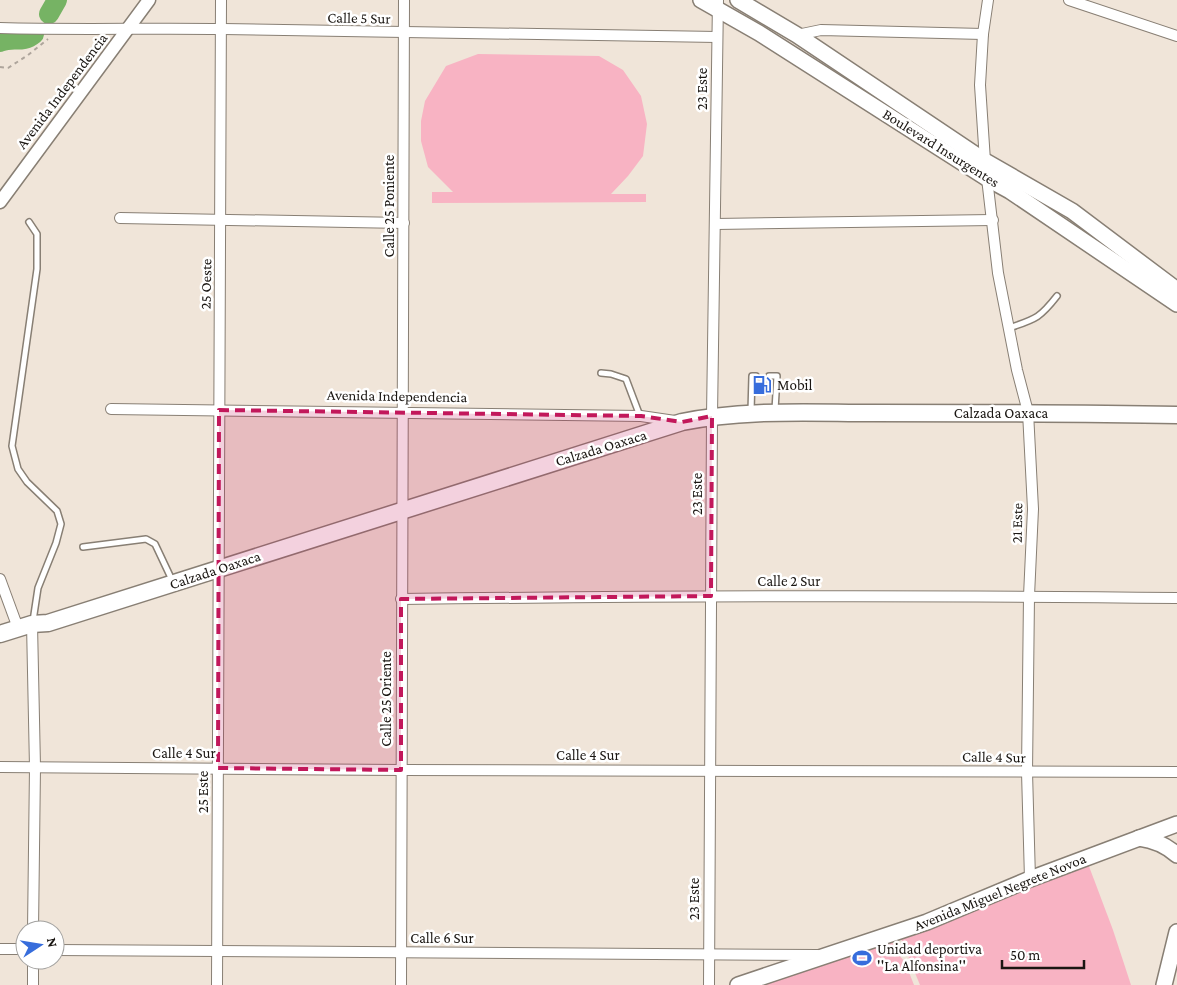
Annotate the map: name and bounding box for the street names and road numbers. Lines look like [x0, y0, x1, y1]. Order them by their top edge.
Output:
street label: Calle 5 Sur [327, 9, 391, 27]
street label: Avenida Independencia [13, 30, 111, 153]
street label: 23 Este [694, 67, 710, 110]
street label: Boulevard Insurgentes [879, 106, 1002, 191]
street label: Calle 25 Poniente [381, 154, 397, 257]
street label: 25 Oeste [198, 258, 214, 310]
street label: Avenida Independencia [327, 387, 467, 406]
street label: Calzada Oaxaca [954, 405, 1048, 421]
street label: Calzada Oaxaca [553, 426, 649, 469]
street label: 23 Este [689, 472, 705, 515]
street label: 21 Este [1009, 502, 1025, 543]
street label: Calzada Oaxaca [168, 548, 263, 592]
street label: Calle 2 Sur [757, 573, 821, 589]
street label: Calle 25 Oriente [378, 651, 394, 747]
street label: Calle 4 Sur [152, 745, 217, 761]
street label: Calle 4 Sur [556, 747, 621, 763]
street label: Calle 4 Sur [962, 748, 1027, 766]
street label: 25 Este [195, 770, 211, 813]
street label: Avenida Miguel Negrete Novoa [912, 850, 1089, 935]
street label: 23 Este [686, 877, 702, 920]
street label: Calle 6 Sur [410, 930, 475, 946]

